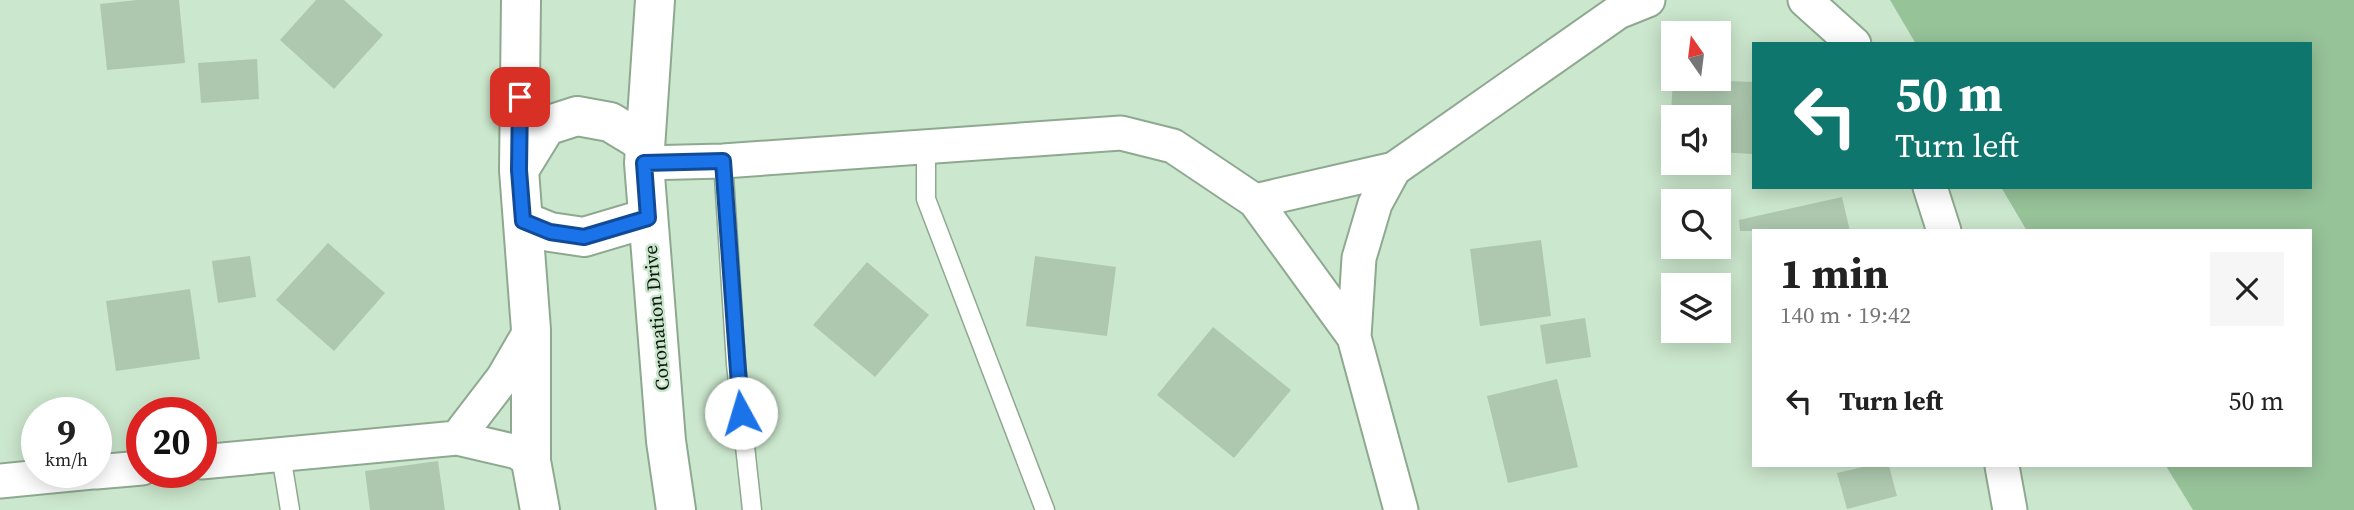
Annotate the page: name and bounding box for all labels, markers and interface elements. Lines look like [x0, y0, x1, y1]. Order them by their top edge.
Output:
north arrow [1661, 21, 1731, 91]
map controls [1661, 21, 1731, 343]
text: 50 m [1895, 60, 2003, 127]
pin [490, 67, 550, 127]
icon: left [1780, 70, 1871, 161]
icon: arrive [501, 78, 539, 116]
button: sound [1661, 105, 1731, 175]
text: Turn left [1895, 124, 2019, 168]
button: search [1661, 189, 1731, 259]
street label: Coronation Drive [637, 244, 675, 392]
text: 1 min [1780, 244, 1889, 302]
button: close [2210, 252, 2284, 326]
button: layers [1661, 273, 1731, 343]
text: 140 m · 19:42 [1780, 299, 1911, 331]
position arrow [704, 376, 778, 450]
icon: left [1780, 382, 1818, 420]
text: Turn left [1839, 383, 1943, 419]
text: 50 m [2229, 383, 2284, 419]
speed limit sign: 20 [126, 397, 217, 488]
text: 9 [57, 409, 76, 457]
text: km/h [45, 447, 88, 472]

